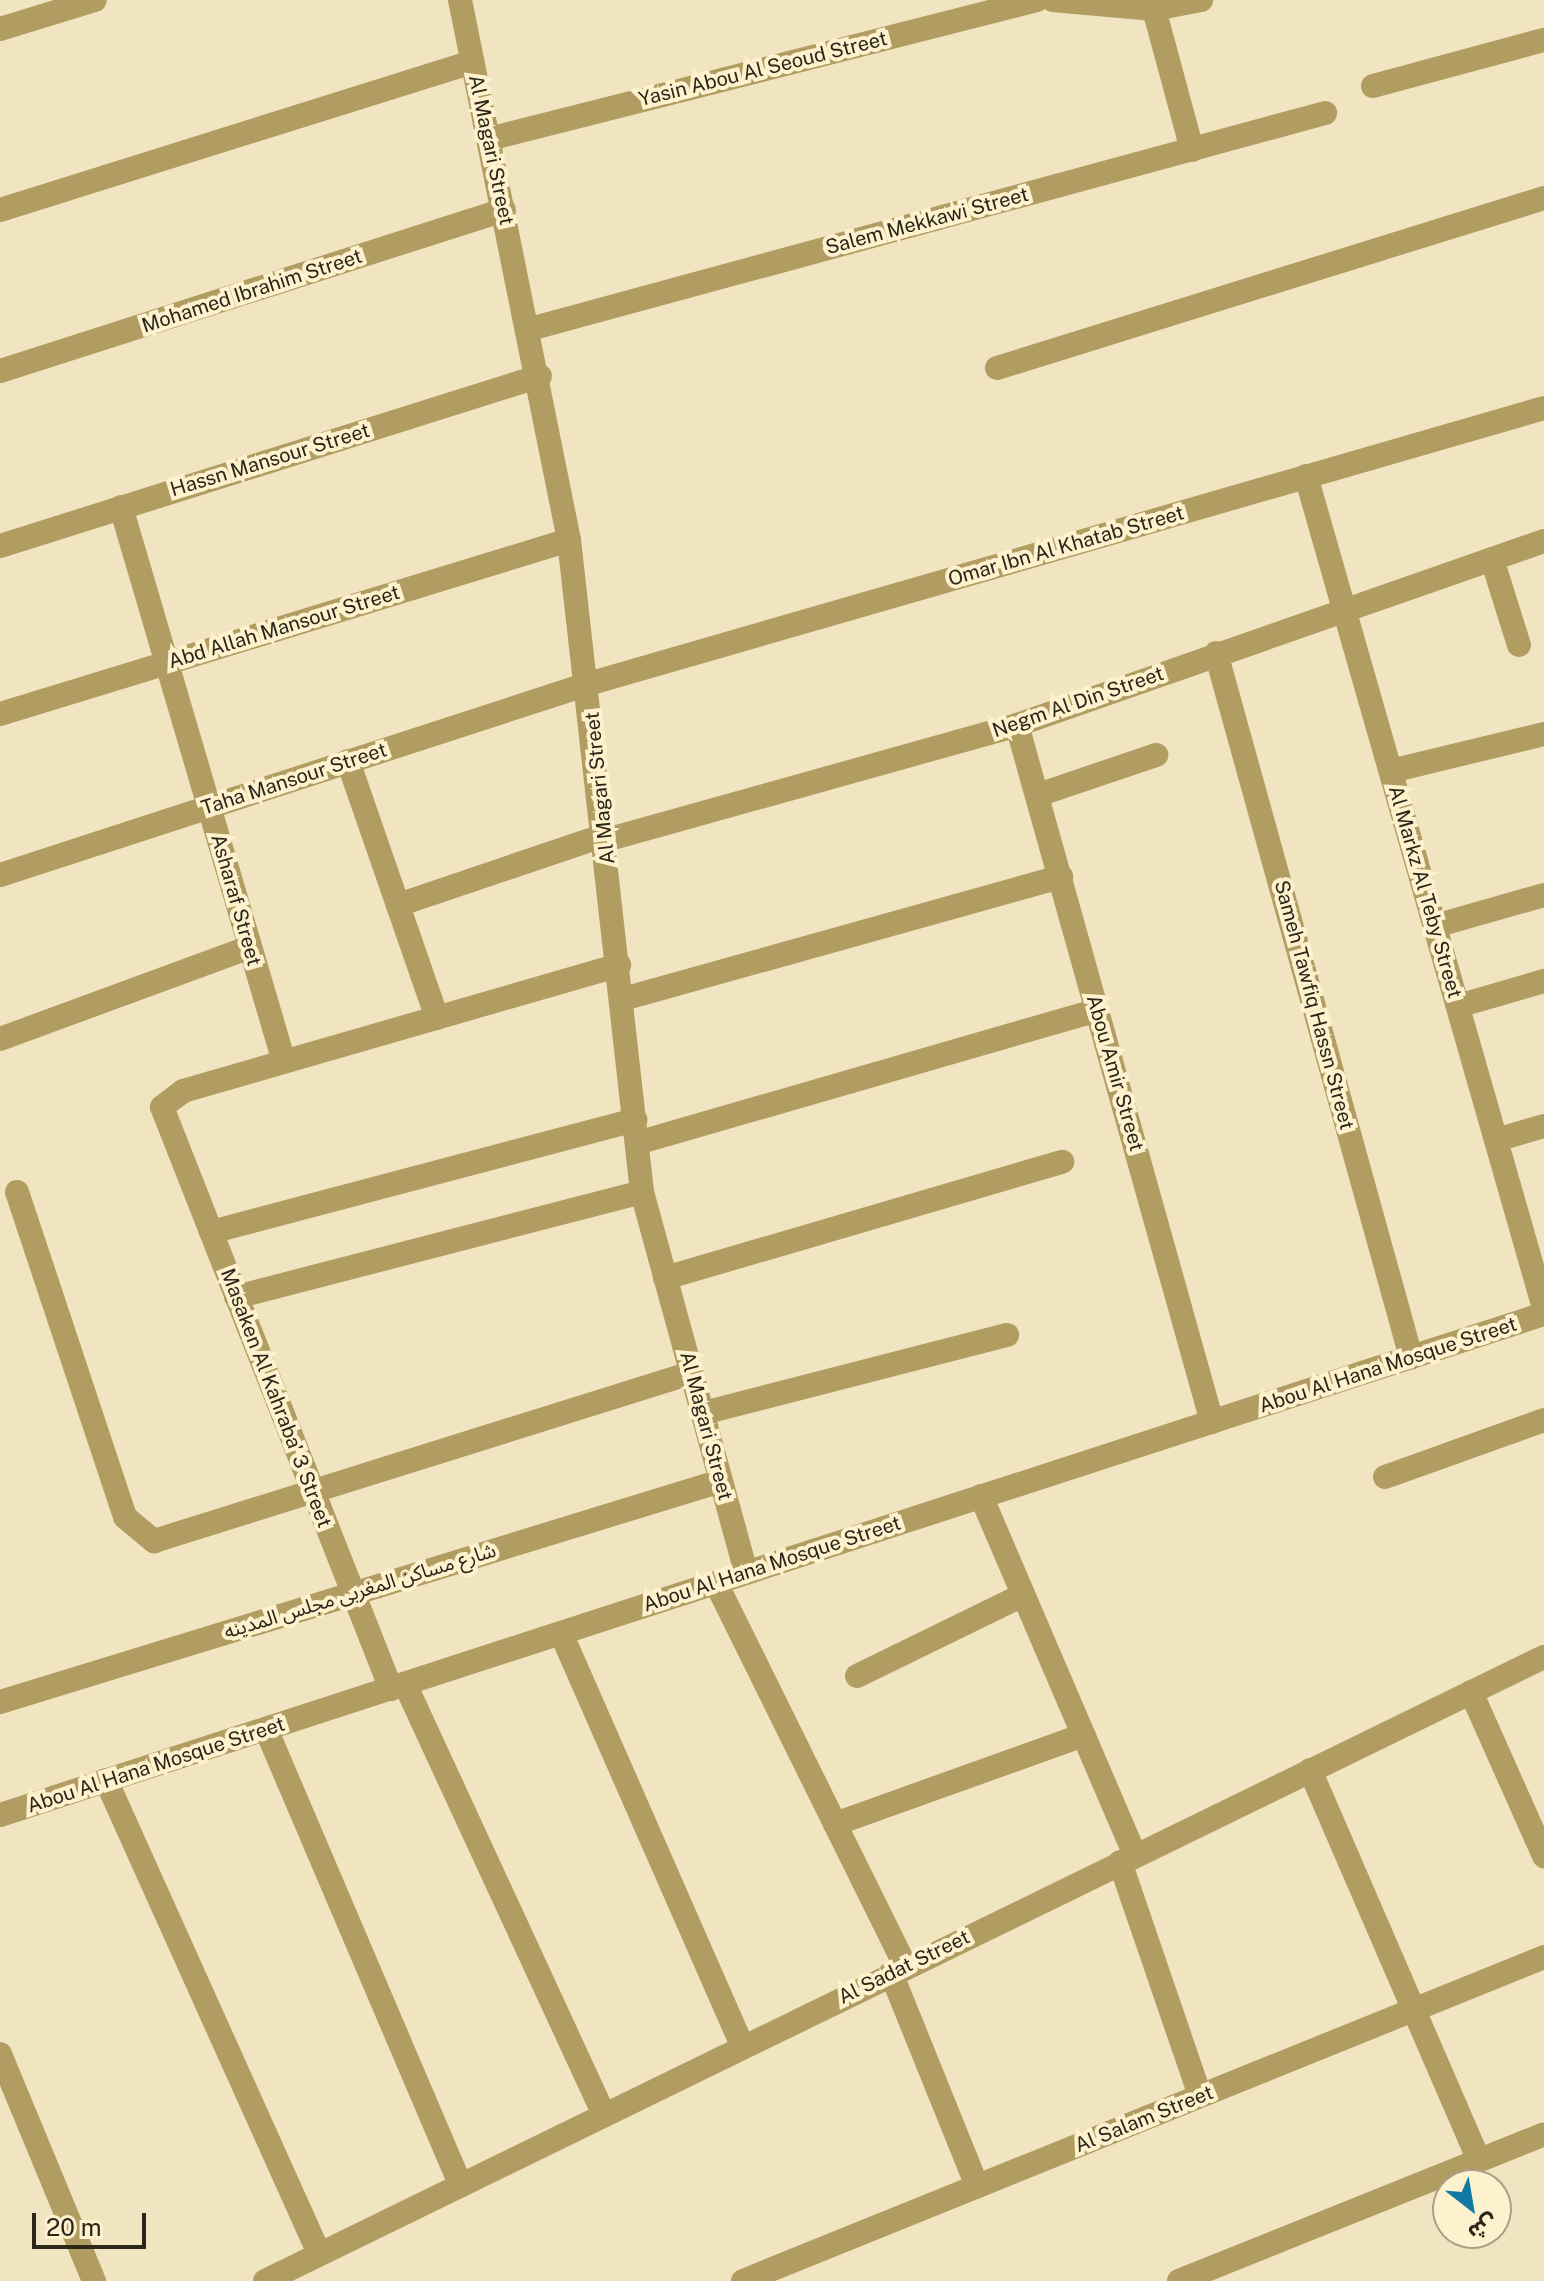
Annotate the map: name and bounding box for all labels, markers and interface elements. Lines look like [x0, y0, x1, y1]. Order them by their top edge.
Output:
street label: Yasin Abou Al Seoud Street [636, 26, 890, 112]
street label: Al Magari Street [463, 73, 519, 227]
street label: Salem Mekkawi Street [823, 182, 1031, 260]
street label: Mohamed Ibrahim Street [139, 244, 365, 338]
street label: Hassn Mansour Street [167, 418, 373, 502]
street label: Omar Ibn Al Khatab Street [945, 501, 1187, 591]
street label: Abd Allah Mansour Street [165, 580, 403, 674]
street label: Negm Al Din Street [989, 661, 1167, 743]
street label: Al Magari Street [580, 711, 620, 865]
street label: Taha Mansour Street [198, 738, 390, 820]
street label: Al Markz Al Teby Street [1383, 783, 1467, 1001]
street label: Asharaf Street [206, 831, 266, 969]
street label: Sameh Tawfiq Hassn Street [1269, 878, 1359, 1132]
street label: Abou Amir Street [1081, 992, 1149, 1154]
street label: Masaken Al Kahraba' 3 Street [215, 1265, 337, 1531]
street label: Abou Al Hana Mosque Street [1256, 1312, 1520, 1418]
street label: Al Magari Street [675, 1349, 737, 1503]
street label: Abou Al Hana Mosque Street [640, 1511, 904, 1617]
street label: شارع مساكن المغربى مجلس المدينه [221, 1538, 499, 1644]
street label: Abou Al Hana Mosque Street [24, 1712, 288, 1818]
street label: Al Sadat Street [834, 1925, 974, 2009]
street label: Al Salam Street [1071, 2080, 1217, 2158]
north arrow [1432, 2169, 1512, 2249]
scale bar [36, 2197, 150, 2247]
text: ش [1464, 2209, 1503, 2247]
text: 20 m [46, 2213, 102, 2241]

